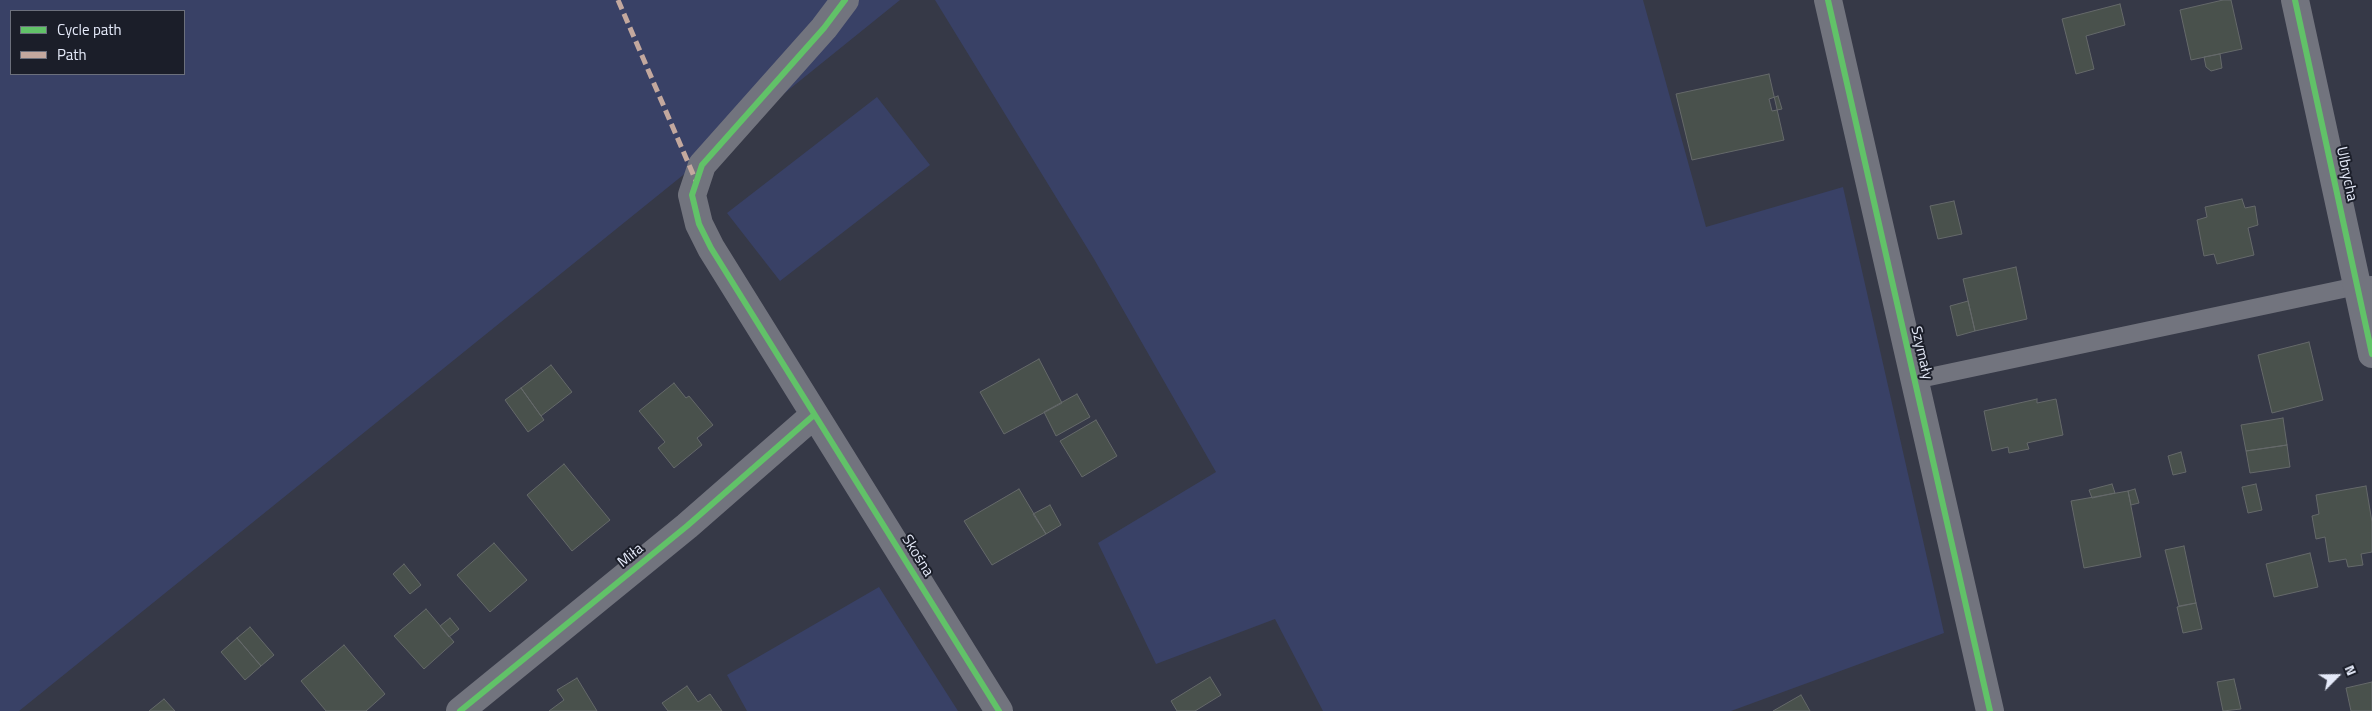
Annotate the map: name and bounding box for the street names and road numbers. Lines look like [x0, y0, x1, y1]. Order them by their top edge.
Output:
street label: Ulbrycha [2331, 145, 2361, 203]
street label: Szymały [1906, 325, 1936, 381]
street label: Skośna [897, 532, 937, 580]
street label: Miła [614, 540, 648, 572]

